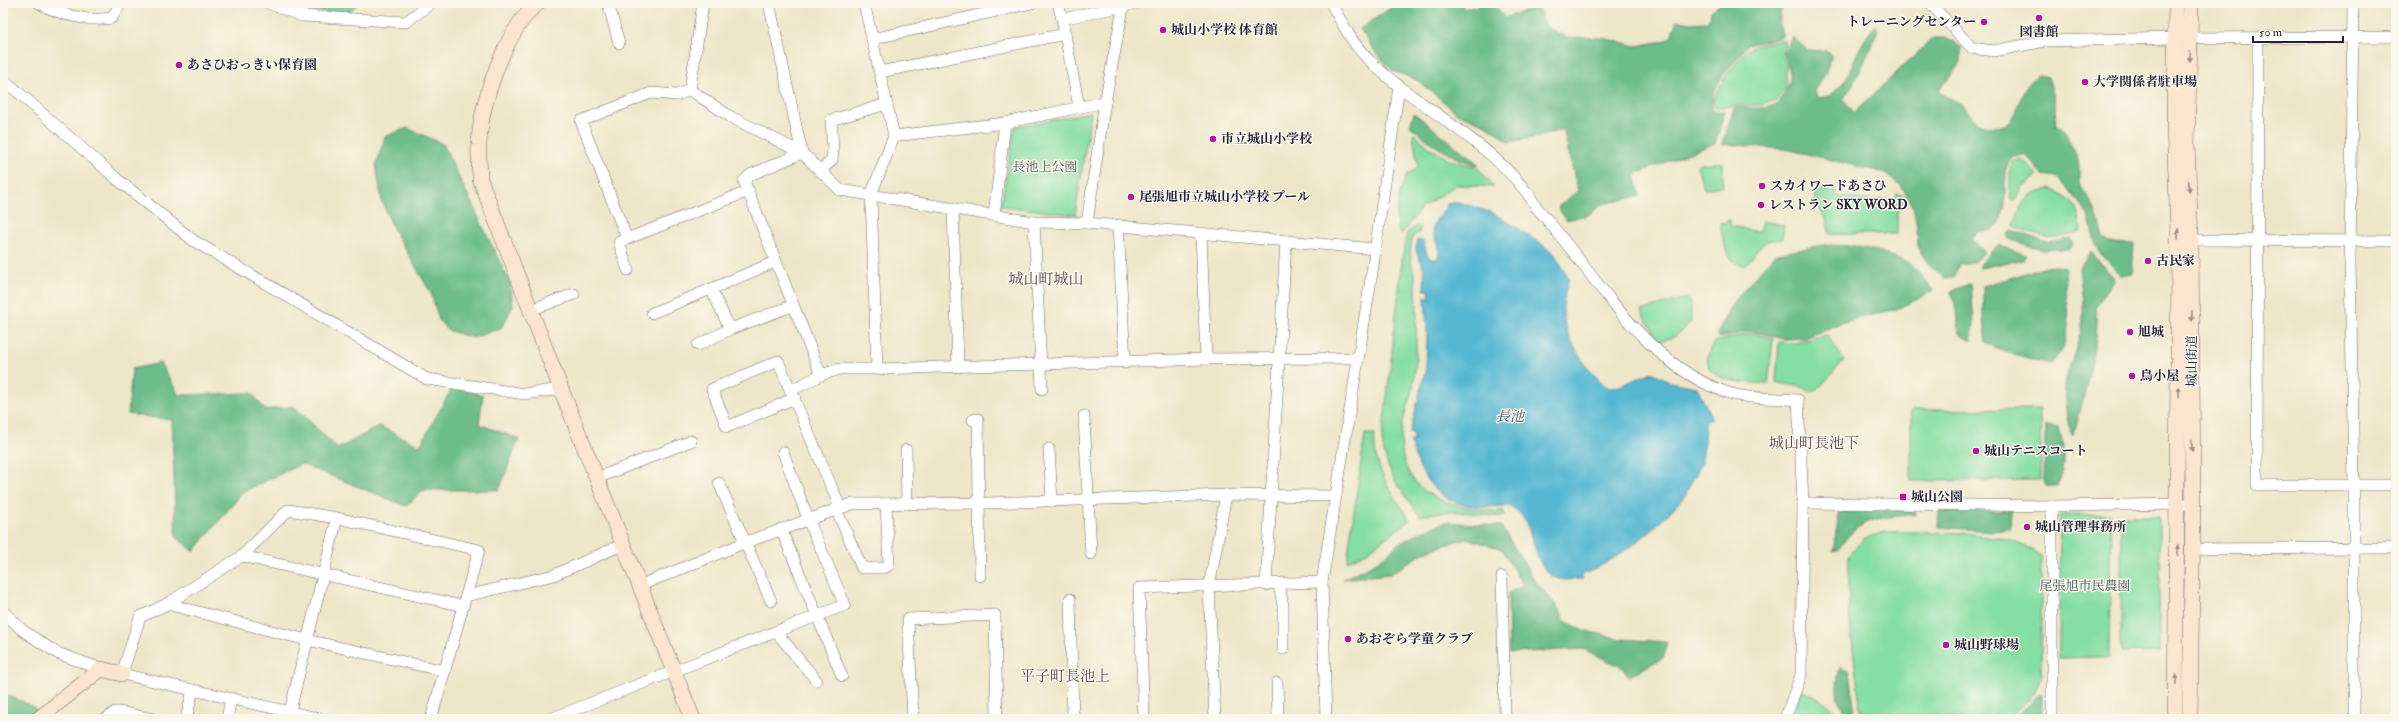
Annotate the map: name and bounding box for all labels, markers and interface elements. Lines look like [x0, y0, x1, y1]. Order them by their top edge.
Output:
marker: 図書館 [2034, 13, 2044, 23]
place label: トレーニングセンター [1847, 14, 1976, 30]
marker: トレーニングセンター [1979, 17, 1989, 27]
scale bar [2253, 18, 2343, 44]
place label: 城山小学校 体育館 [1171, 22, 1278, 38]
place label: 図書館 [2019, 24, 2059, 40]
marker: 城山小学校 体育館 [1158, 25, 1168, 35]
text: 50 m [2259, 25, 2283, 40]
one-way arrow [2187, 50, 2193, 63]
place label: あさひおっきい保育園 [187, 57, 317, 73]
marker: あさひおっきい保育園 [174, 60, 184, 70]
place label: 大学関係者駐車場 [2093, 74, 2197, 90]
marker: 大学関係者駐車場 [2080, 77, 2090, 87]
place label: 市立城山小学校 [1221, 131, 1313, 147]
marker: 市立城山小学校 [1208, 134, 1218, 144]
park label: 長池上公園 [1012, 159, 1078, 175]
place label: スカイワードあさひ [1770, 178, 1887, 194]
one-way arrow [2186, 180, 2192, 193]
marker: スカイワードあさひ [1757, 181, 1767, 191]
place label: 尾張旭市立城山小学校 プール [1139, 189, 1310, 205]
marker: 尾張旭市立城山小学校 プール [1126, 192, 1136, 202]
place label: レストラン SKY WORD [1769, 197, 1908, 213]
marker: レストラン SKY WORD [1756, 200, 1766, 210]
one-way arrow [2175, 228, 2182, 240]
place label: 古民家 [2156, 253, 2195, 269]
marker: 古民家 [2143, 256, 2153, 266]
district label: 城山町城山 [1008, 270, 1084, 289]
one-way arrow [2189, 310, 2195, 323]
place label: 旭城 [2138, 324, 2164, 340]
marker: 旭城 [2125, 327, 2135, 337]
street label: 城山街道 [2184, 335, 2200, 387]
place label: 鳥小屋 [2140, 368, 2179, 384]
marker: 鳥小屋 [2127, 371, 2137, 381]
one-way arrow [2176, 385, 2182, 398]
water label: 長池 [1496, 408, 1526, 425]
district label: 城山町長池下 [1769, 434, 1859, 453]
one-way arrow [2189, 440, 2195, 453]
place label: 城山テニスコート [1984, 443, 2087, 459]
marker: 城山テニスコート [1971, 446, 1981, 456]
place label: 城山公園 [1911, 489, 1963, 505]
marker: 城山公園 [1898, 492, 1908, 502]
place label: 城山管理事務所 [2035, 519, 2126, 535]
marker: 城山管理事務所 [2022, 522, 2032, 532]
one-way arrow [2175, 543, 2181, 556]
park label: 尾張旭市民農園 [2039, 578, 2131, 594]
place label: あおぞら学童クラブ [1356, 631, 1473, 647]
marker: あおぞら学童クラブ [1343, 634, 1353, 644]
place label: 城山野球場 [1954, 637, 2019, 653]
marker: 城山野球場 [1941, 640, 1951, 650]
district label: 平子町長池上 [1020, 667, 1110, 686]
one-way arrow [2173, 673, 2179, 686]

